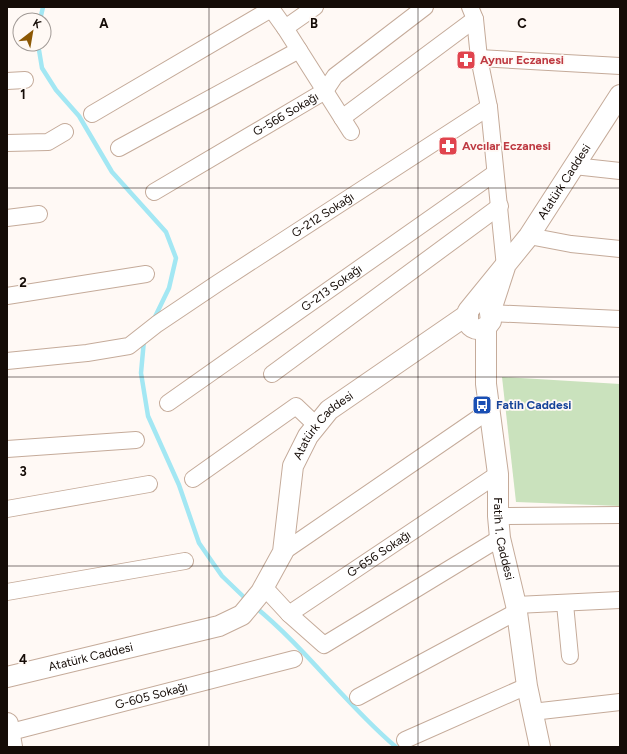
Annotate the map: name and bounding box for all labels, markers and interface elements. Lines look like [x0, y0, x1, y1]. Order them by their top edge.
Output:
north arrow [12, 12, 52, 52]
text: K [30, 16, 44, 32]
text: A [99, 16, 109, 31]
text: B [310, 16, 318, 31]
text: C [517, 16, 527, 31]
pharmacy icon: Aynur Eczanesi [455, 49, 477, 71]
place label: Aynur Eczanesi [480, 53, 564, 67]
text: 1 [20, 87, 26, 102]
street label: G-566 Sokağı [250, 89, 321, 139]
pharmacy icon: Avcılar Eczanesi [437, 135, 459, 157]
place label: Avcılar Eczanesi [462, 139, 551, 153]
street label: Atatürk Caddesi [535, 141, 593, 222]
street label: G-212 Sokağı [289, 190, 357, 240]
street label: G-213 Sokağı [298, 262, 365, 314]
text: 2 [19, 275, 27, 290]
street label: Atatürk Caddesi [290, 388, 356, 462]
bus stop icon: Fatih Caddesi [471, 394, 493, 416]
place label: Fatih Caddesi [496, 398, 571, 412]
text: 3 [19, 464, 27, 479]
street label: Fatih 1. Caddesi [491, 497, 517, 581]
street label: G-656 Sokağı [344, 527, 413, 580]
street label: Atatürk Caddesi [47, 640, 134, 674]
text: 4 [19, 652, 27, 667]
street label: G-605 Sokağı [113, 680, 189, 712]

